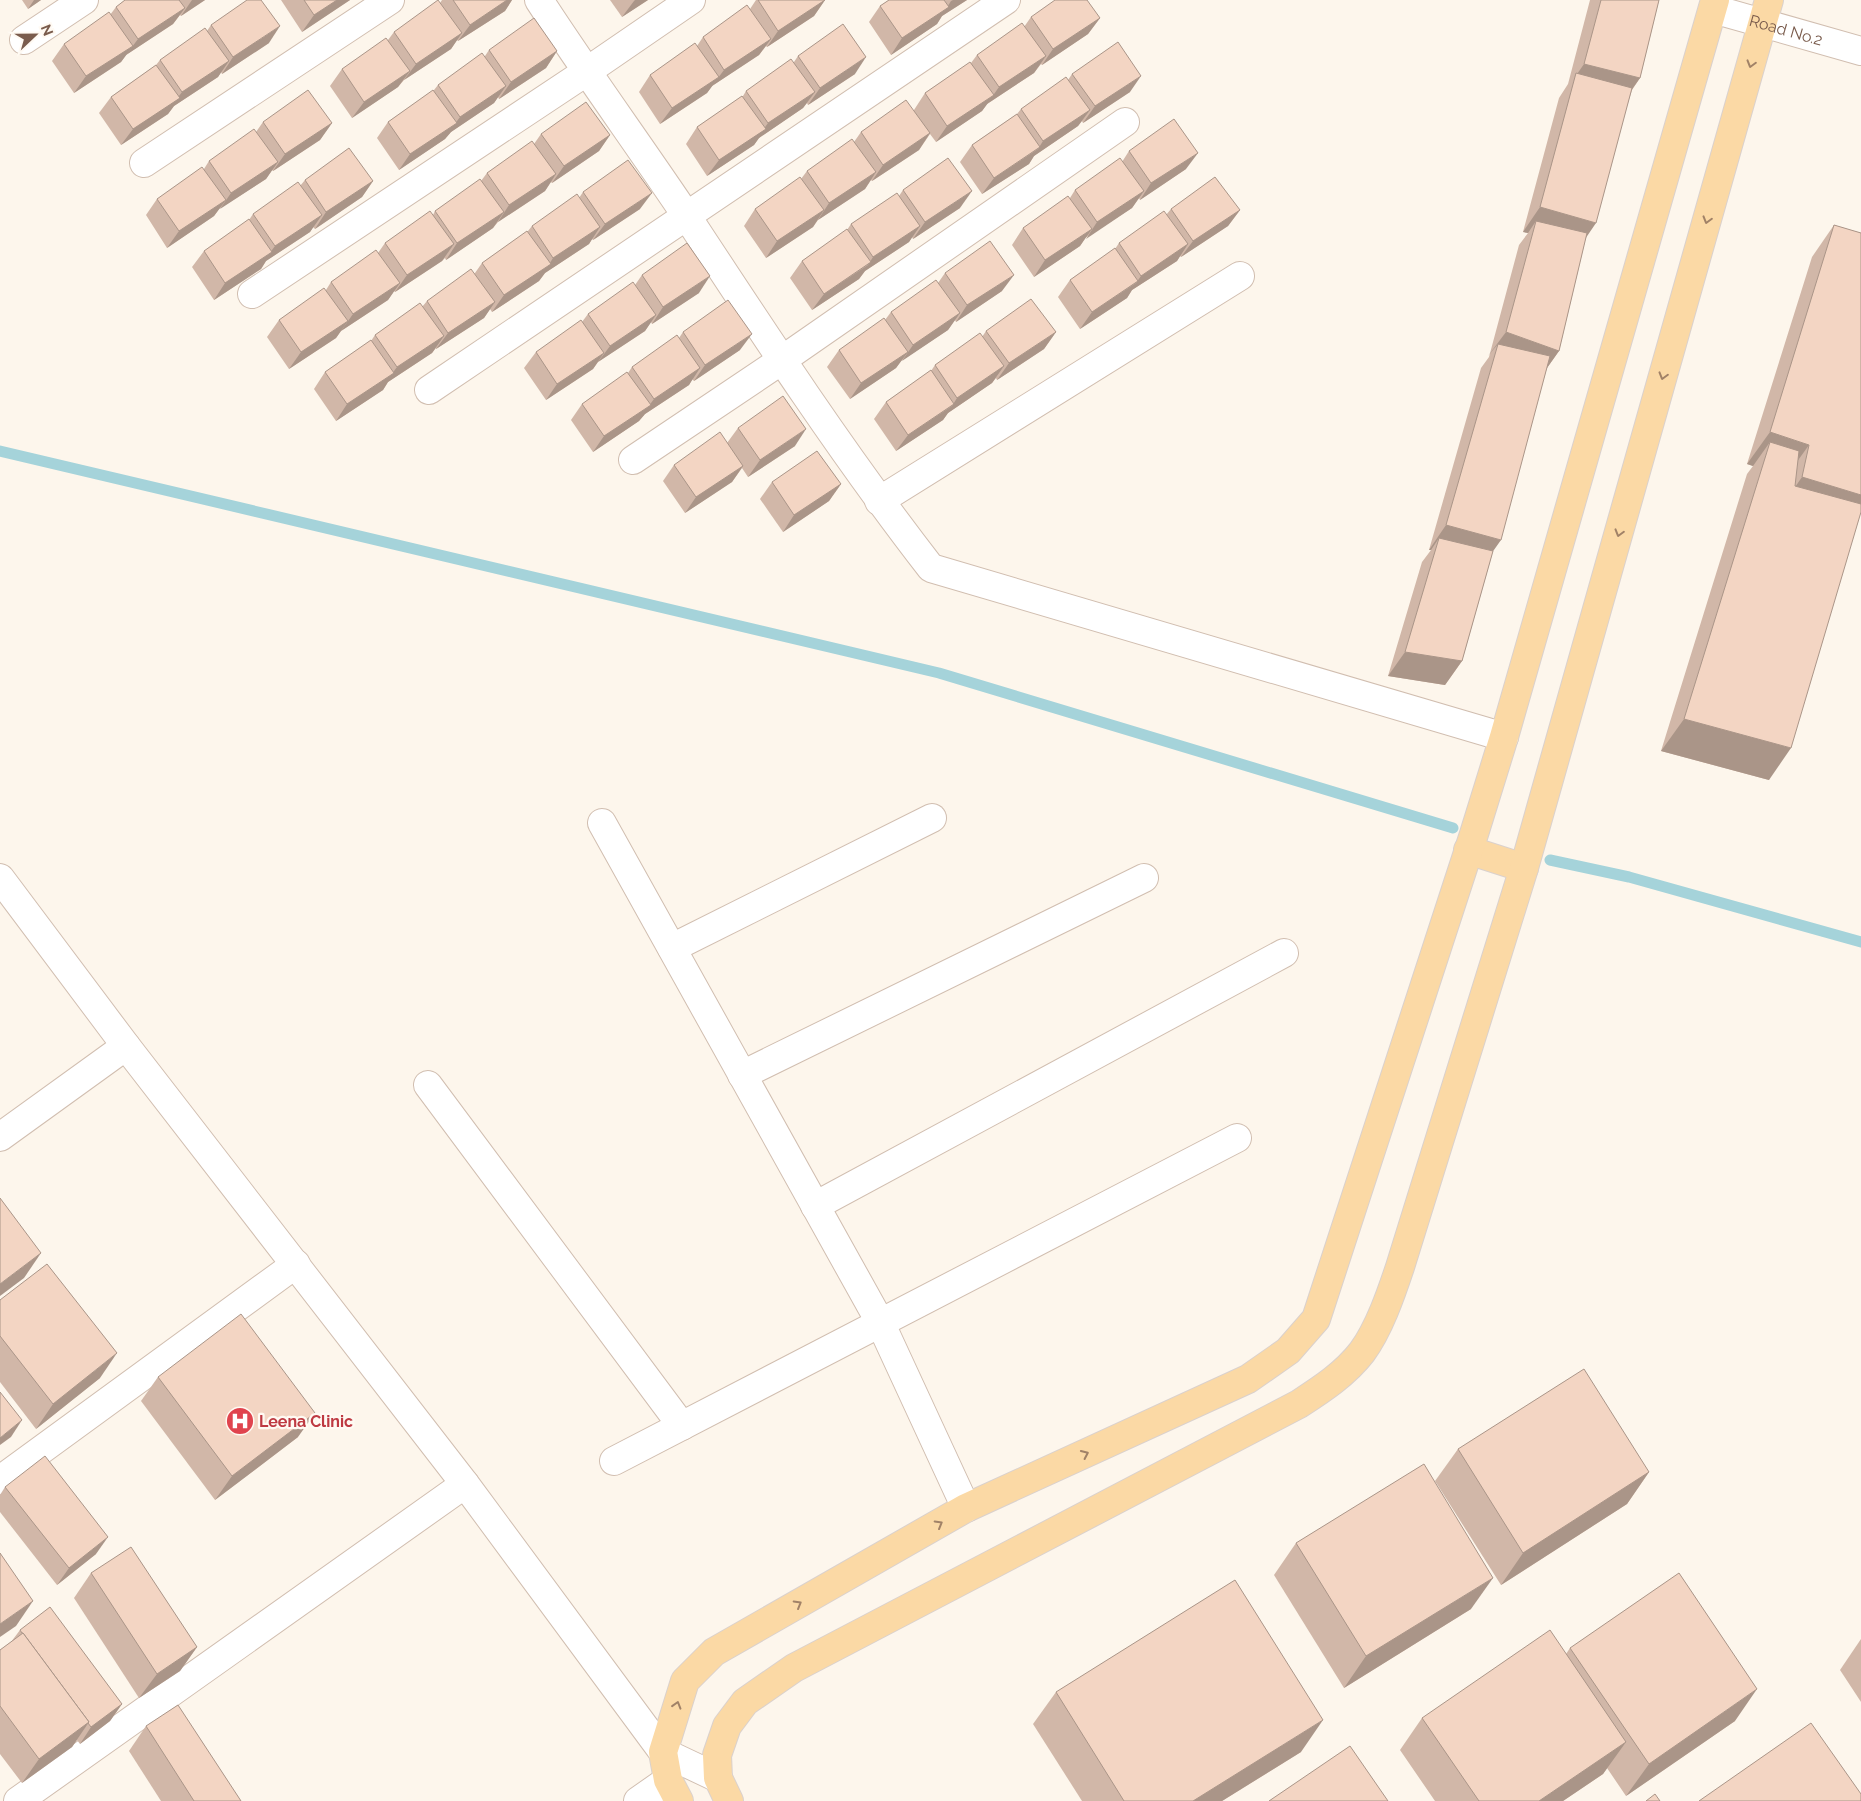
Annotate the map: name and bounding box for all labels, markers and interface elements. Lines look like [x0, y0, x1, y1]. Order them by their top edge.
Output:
north arrow [10, 10, 60, 60]
street label: Road No.2 [1747, 10, 1825, 49]
text: N [38, 22, 56, 38]
one-way arrow [1746, 59, 1756, 67]
one-way arrow [1702, 215, 1712, 224]
one-way arrow [1658, 372, 1668, 380]
one-way arrow [1614, 528, 1624, 536]
hospital icon: Leena Clinic [225, 1406, 255, 1436]
place label: Leena Clinic [259, 1412, 353, 1431]
one-way arrow [1080, 1449, 1089, 1460]
one-way arrow [933, 1520, 942, 1530]
one-way arrow [792, 1601, 801, 1611]
one-way arrow [672, 1701, 682, 1710]

